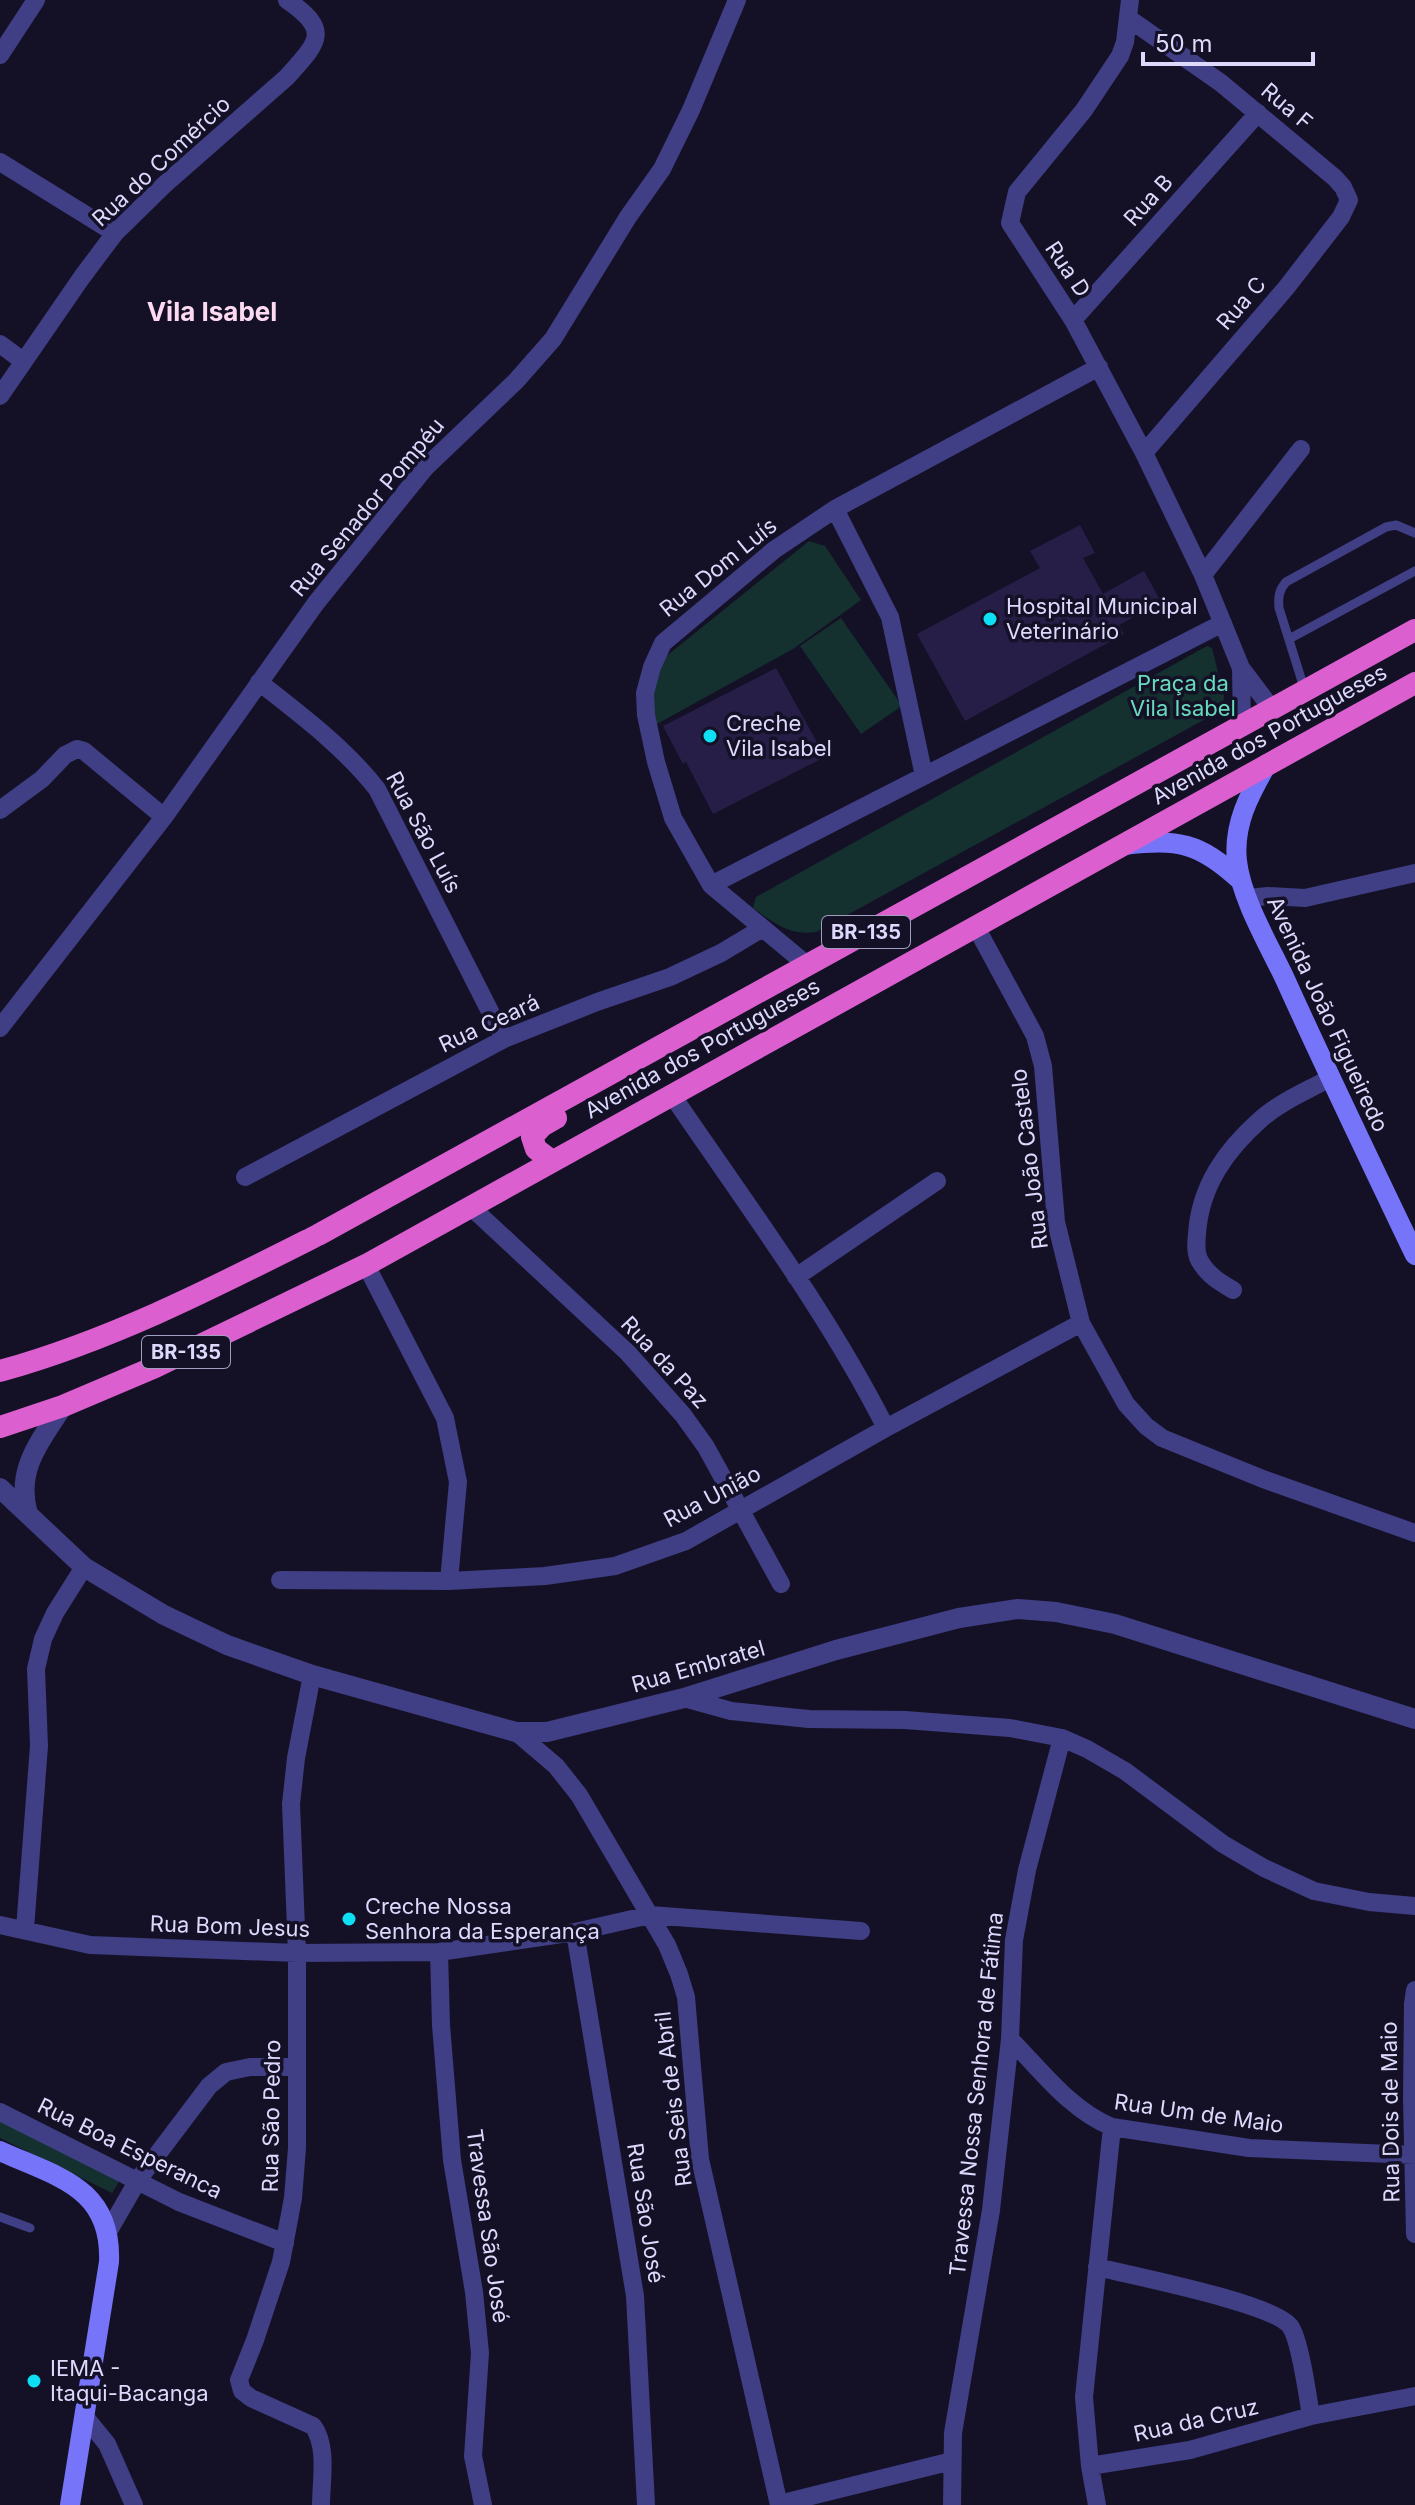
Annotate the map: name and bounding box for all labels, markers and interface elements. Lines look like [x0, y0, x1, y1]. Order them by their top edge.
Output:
scale bar [1143, 16, 1313, 66]
text: 50 m [1155, 29, 1213, 58]
street label: Rua F [1256, 77, 1318, 135]
street label: Rua do Comércio [87, 90, 235, 232]
street label: Rua B [1118, 169, 1178, 231]
street label: Rua D [1040, 236, 1096, 302]
street label: Rua C [1211, 271, 1271, 335]
district label: Vila Isabel [147, 296, 277, 327]
street label: Rua Senador Pompéu [285, 413, 449, 601]
street label: Rua Dom Luís [654, 512, 782, 622]
place label: Hospital Municipal Veterinário [1006, 593, 1198, 644]
marker: Hospital Municipal Veterinário [981, 610, 999, 628]
street label: Avenida dos Portugueses [1147, 658, 1391, 810]
park label: Praça da Vila Isabel [1130, 670, 1236, 721]
place label: Creche Vila Isabel [726, 710, 832, 761]
marker: Creche Vila Isabel [701, 727, 719, 745]
street label: Rua São Luís [381, 767, 467, 897]
street label: Avenida João Figueiredo [1262, 892, 1394, 1136]
road number: BR-135 [822, 916, 910, 948]
street label: Avenida dos Portugueses [580, 972, 824, 1124]
street label: Rua Ceará [435, 988, 543, 1058]
street label: Rua João Castelo [1005, 1067, 1053, 1251]
street label: Rua da Paz [616, 1311, 714, 1413]
road number: BR-135 [142, 1336, 230, 1368]
street label: Rua União [659, 1460, 765, 1532]
street label: Rua Embratel [628, 1635, 768, 1697]
place label: Creche Nossa Senhora da Esperança [365, 1893, 600, 1944]
street label: Rua Bom Jesus [149, 1910, 311, 1942]
marker: Creche Nossa Senhora da Esperança [340, 1910, 358, 1928]
street label: Travessa Nossa Senhora de Fátima [944, 1911, 1008, 2277]
street label: Rua Seis de Abril [649, 2010, 697, 2188]
street label: Rua Dois de Maio [1375, 2021, 1405, 2203]
street label: Rua São Pedro [257, 2039, 285, 2193]
street label: Rua Um de Maio [1113, 2088, 1285, 2138]
street label: Rua Boa Esperanca [34, 2092, 226, 2204]
street label: Travessa São José [461, 2127, 515, 2325]
street label: Rua São José [622, 2141, 670, 2285]
place label: IEMA - Itaqui-Bacanga [50, 2355, 209, 2406]
marker: IEMA - Itaqui-Bacanga [25, 2372, 43, 2390]
street label: Rua da Cruz [1131, 2393, 1261, 2447]

